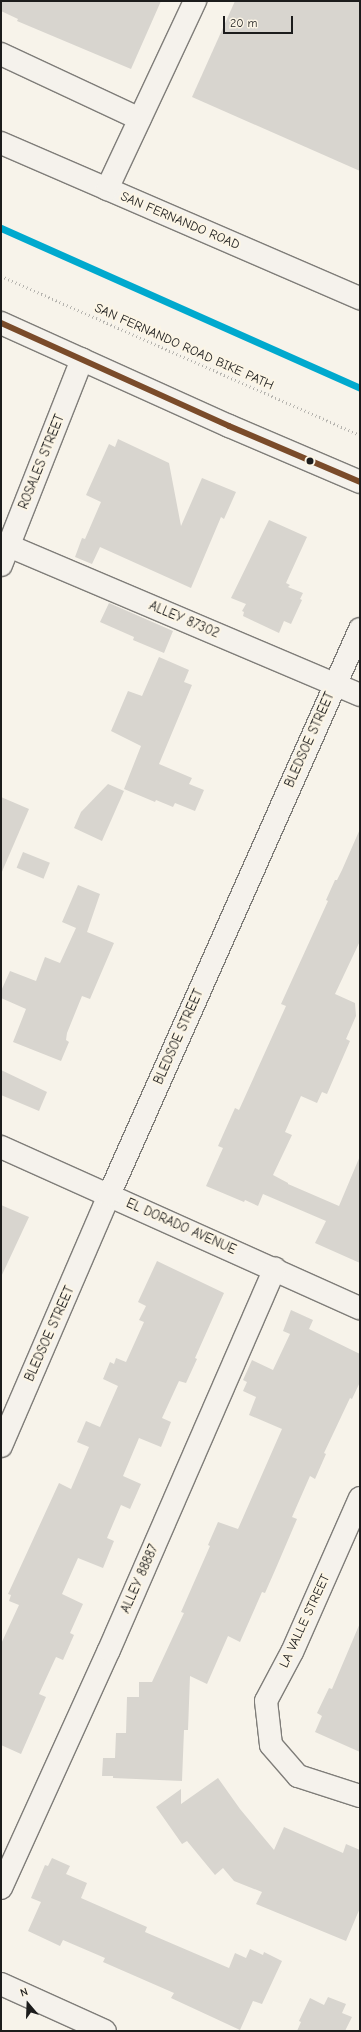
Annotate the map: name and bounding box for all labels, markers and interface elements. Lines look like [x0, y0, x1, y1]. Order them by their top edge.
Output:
scale bar [225, 8, 295, 34]
text: 20 m [230, 16, 258, 30]
street label: SAN FERNANDO ROAD [118, 189, 242, 253]
street label: SAN FERNANDO ROAD BIKE PATH [92, 300, 276, 394]
street label: ROSALES STREET [16, 412, 68, 512]
unlabelled marker [305, 456, 315, 466]
street label: ALLEY 87302 [147, 598, 221, 642]
street label: BLEDSOE STREET [282, 690, 338, 790]
street label: BLEDSOE STREET [151, 987, 207, 1087]
street label: EL DORADO AVENUE [124, 1196, 238, 1258]
street label: BLEDSOE STREET [22, 1284, 78, 1384]
street label: ALLEY 88887 [118, 1542, 162, 1616]
street label: LA VALLE STREET [276, 1572, 334, 1670]
north arrow [8, 1984, 48, 2024]
text: N [18, 1985, 29, 1999]

